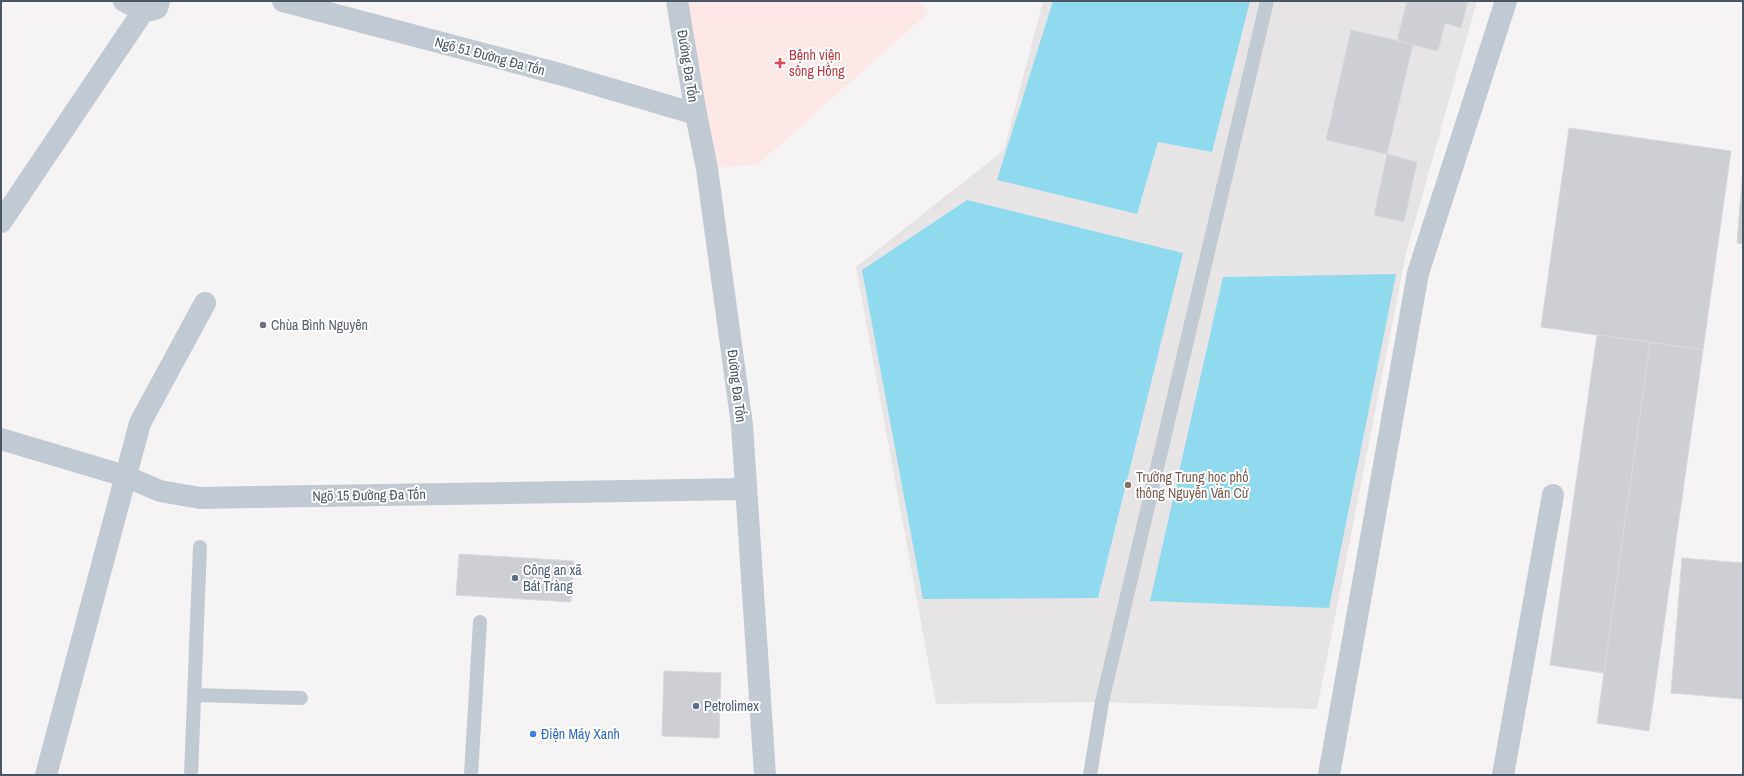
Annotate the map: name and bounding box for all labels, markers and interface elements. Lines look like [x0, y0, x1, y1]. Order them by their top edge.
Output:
street label: Đường Đa Tốn [673, 28, 703, 104]
street label: Ngõ 51 Đường Đa Tốn [433, 33, 547, 79]
place label: Bệnh viện sông Hồng [789, 46, 845, 80]
marker: Bệnh viện sông Hồng [774, 57, 786, 69]
place label: Chùa Bình Nguyên [271, 316, 368, 334]
marker: Chùa Bình Nguyên [258, 320, 268, 330]
street label: Đường Đa Tốn [724, 349, 750, 423]
place label: Trường Trung học phổ thông Nguyễn Văn Cừ [1136, 468, 1249, 502]
marker: Trường Trung học phổ thông Nguyễn Văn Cừ [1123, 480, 1133, 490]
street label: Ngõ 15 Đường Đa Tốn [312, 485, 426, 505]
place label: Công an xã Bát Tràng [523, 561, 582, 595]
marker: Công an xã Bát Tràng [510, 573, 520, 583]
place label: Petrolimex [704, 697, 759, 715]
marker: Petrolimex [691, 701, 701, 711]
place label: Điện Máy Xanh [541, 725, 620, 743]
marker: Điện Máy Xanh [528, 729, 538, 739]

